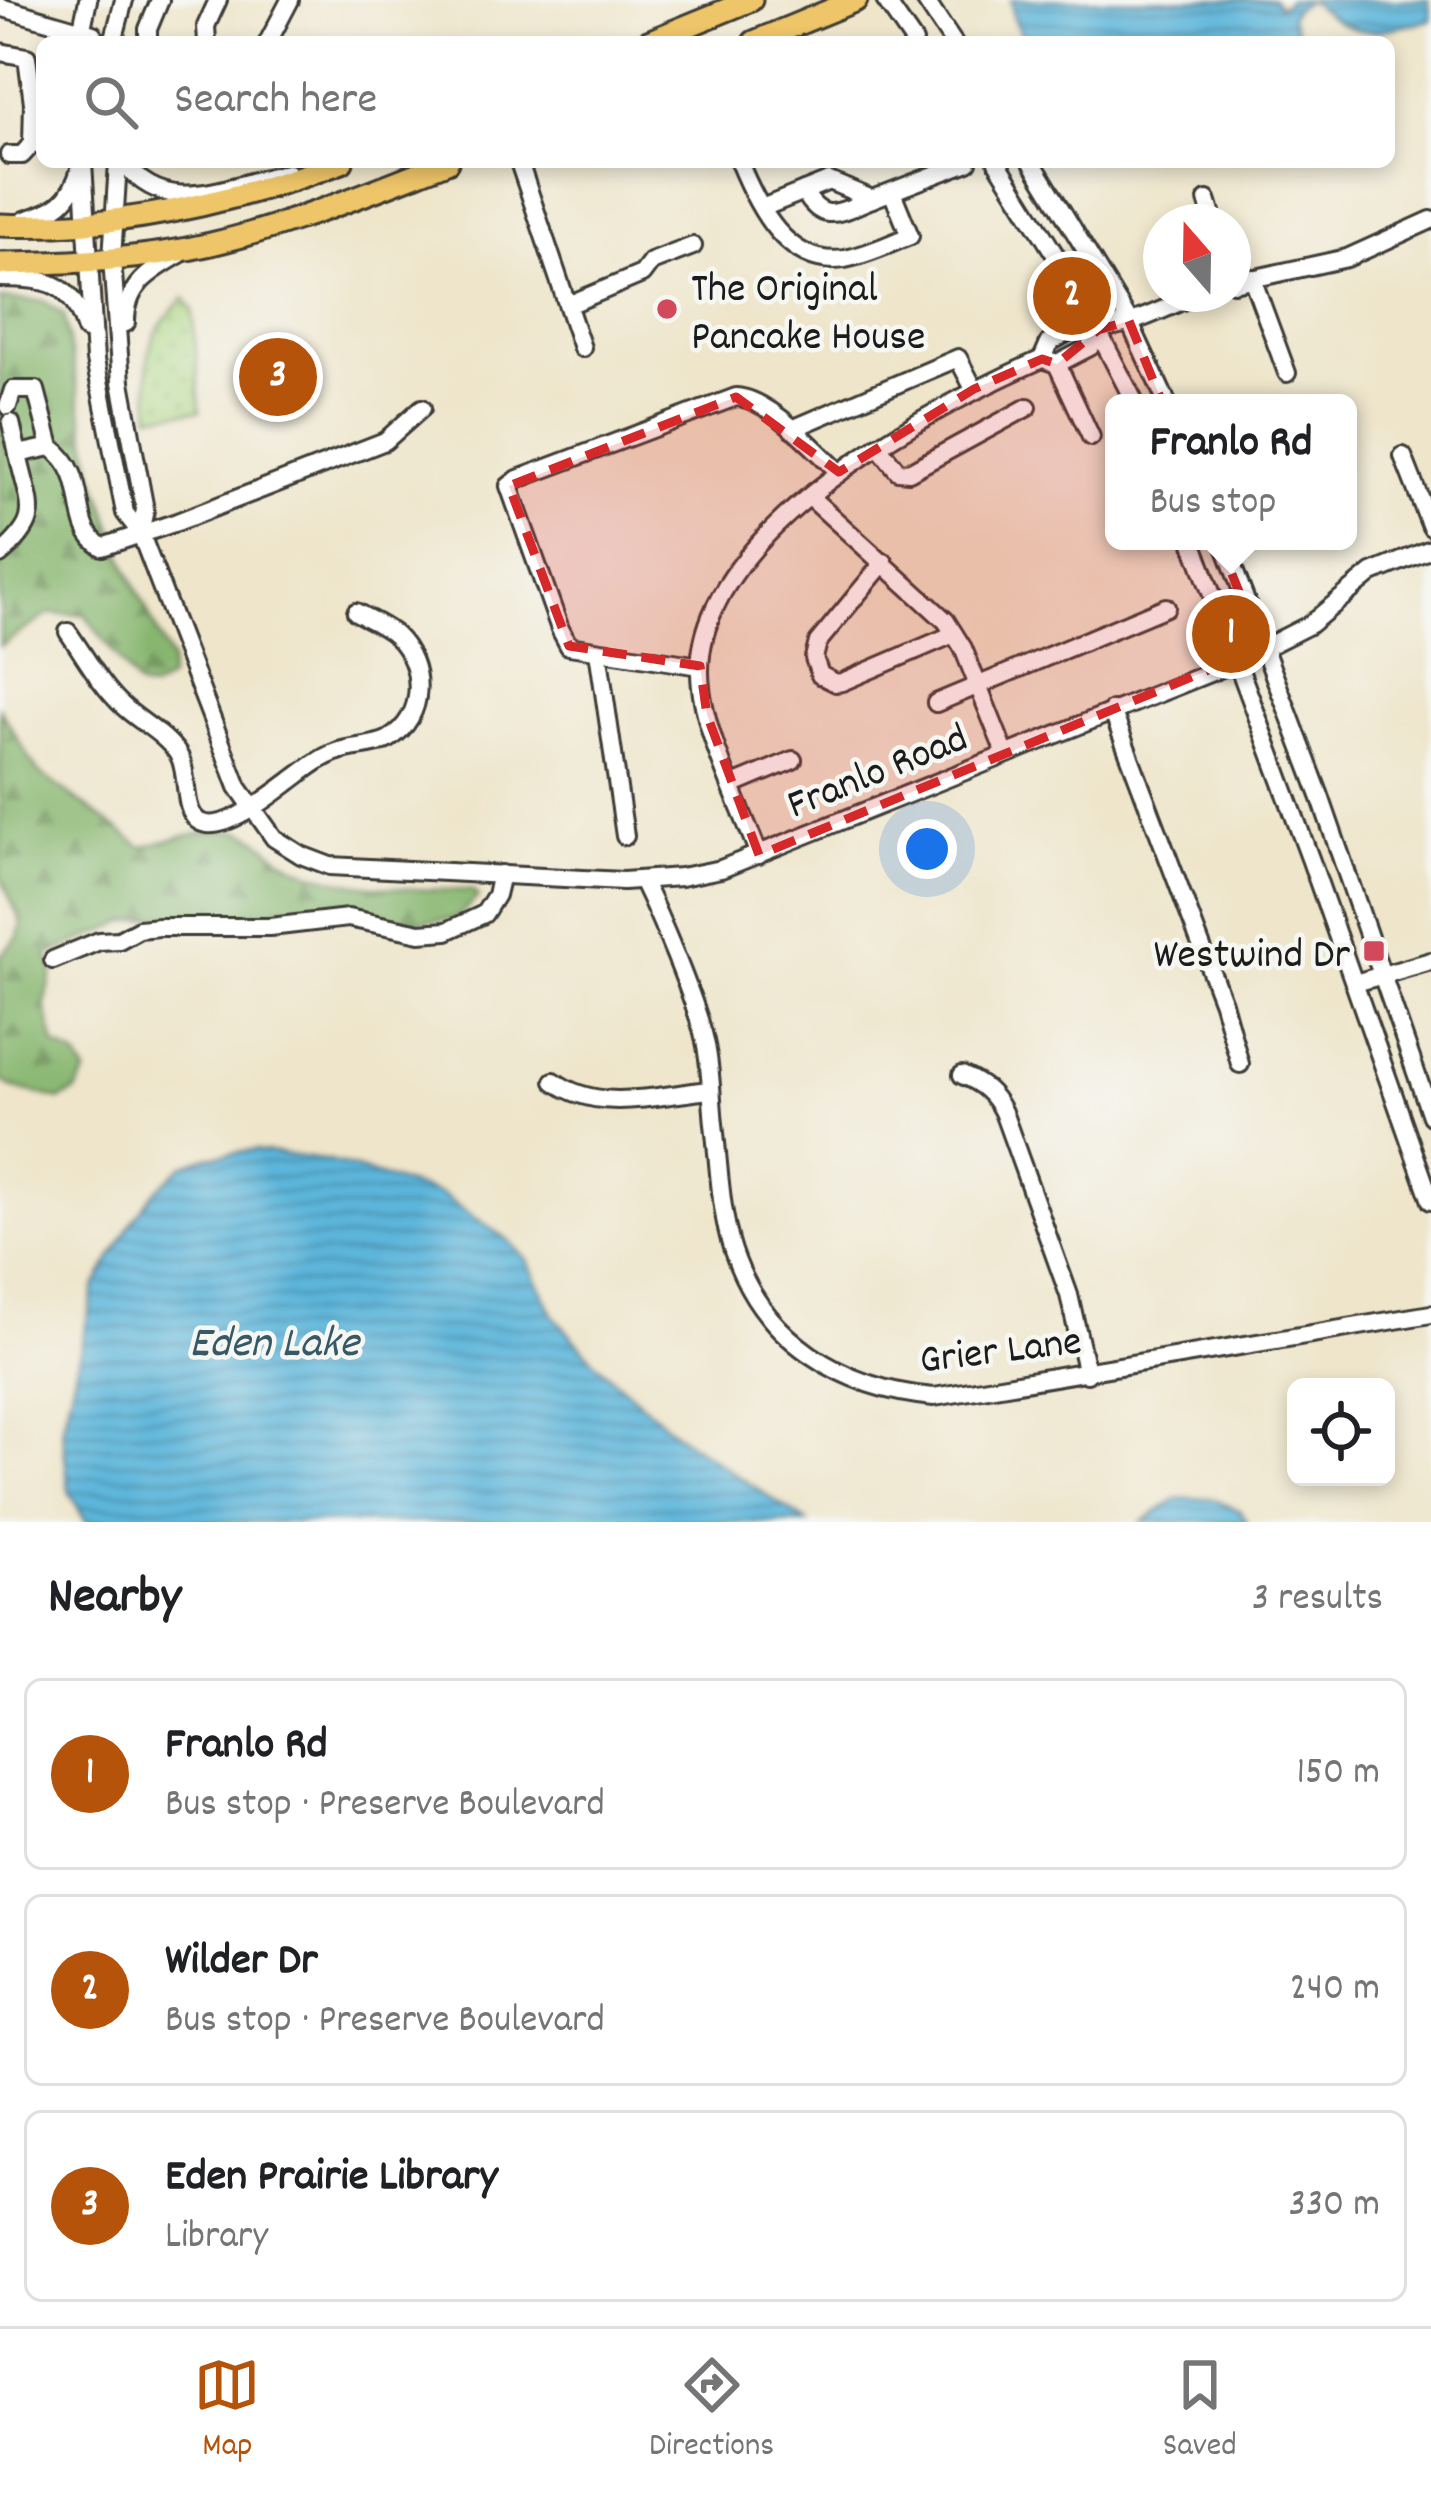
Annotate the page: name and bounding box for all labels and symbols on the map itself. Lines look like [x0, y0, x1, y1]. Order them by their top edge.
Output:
north arrow [1143, 204, 1251, 312]
pin: 2 [1033, 251, 1111, 341]
place label: The Original Pancake House [691, 262, 926, 370]
marker: The Original Pancake House [654, 296, 680, 322]
pin: 3 [239, 332, 317, 422]
pin: 1 [1192, 589, 1270, 679]
street label: Franlo Road [779, 711, 978, 838]
your location [897, 819, 957, 879]
place label: Westwind Dr [1154, 928, 1350, 988]
marker: Westwind Dr [1361, 938, 1387, 964]
water label: Eden Lake [189, 1314, 361, 1378]
street label: Grier Lane [916, 1314, 1085, 1394]

